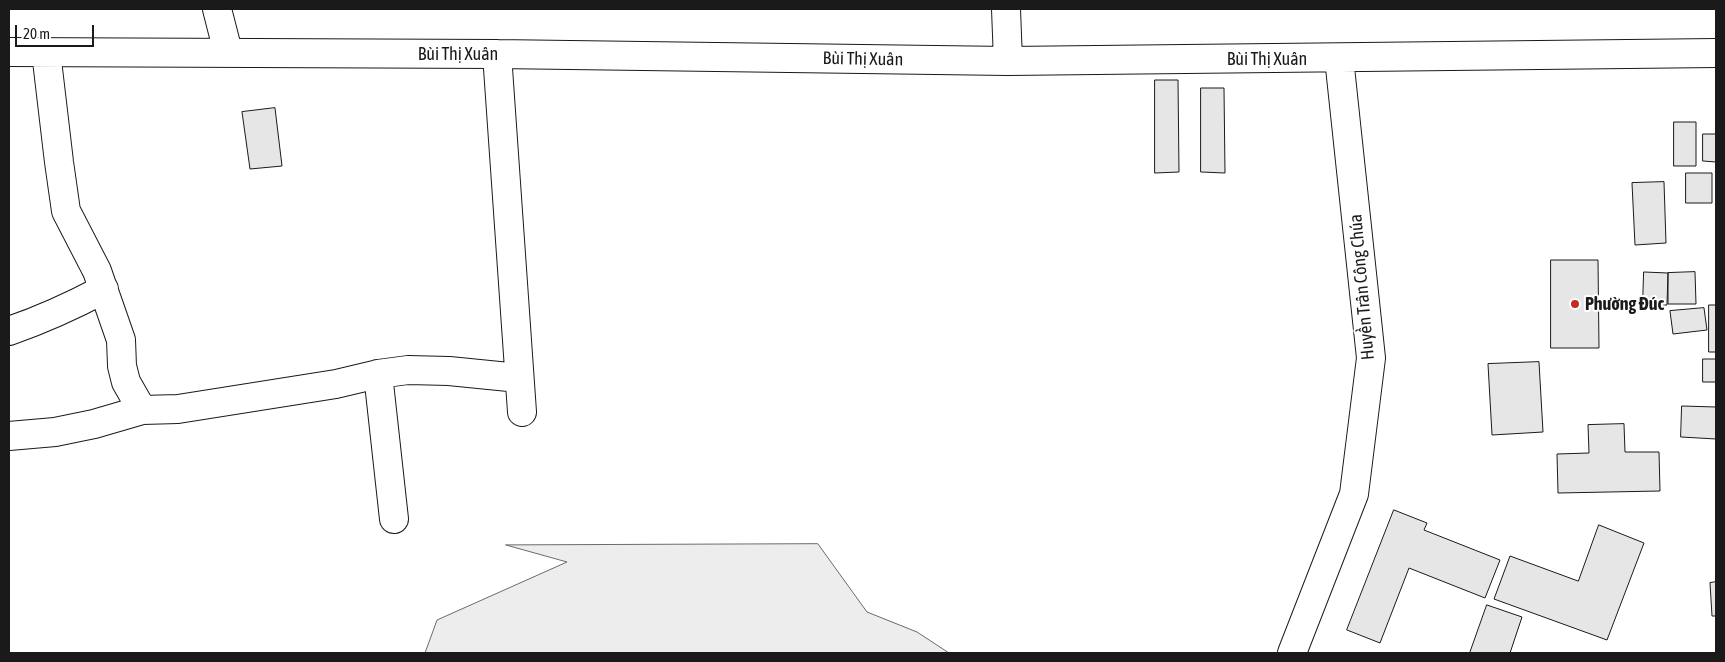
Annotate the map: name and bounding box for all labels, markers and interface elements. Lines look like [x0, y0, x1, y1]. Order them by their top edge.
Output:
scale bar [18, 15, 96, 47]
text: 20 m [23, 25, 50, 42]
street label: Bùi Thị Xuân [418, 43, 498, 65]
street label: Bùi Thị Xuân [823, 47, 903, 71]
street label: Bùi Thị Xuân [1227, 48, 1307, 70]
street label: Huyền Trân Công Chúa [1345, 213, 1379, 361]
place label: Phường Đúc [1585, 293, 1664, 315]
marker: Phường Đúc [1569, 298, 1581, 310]

